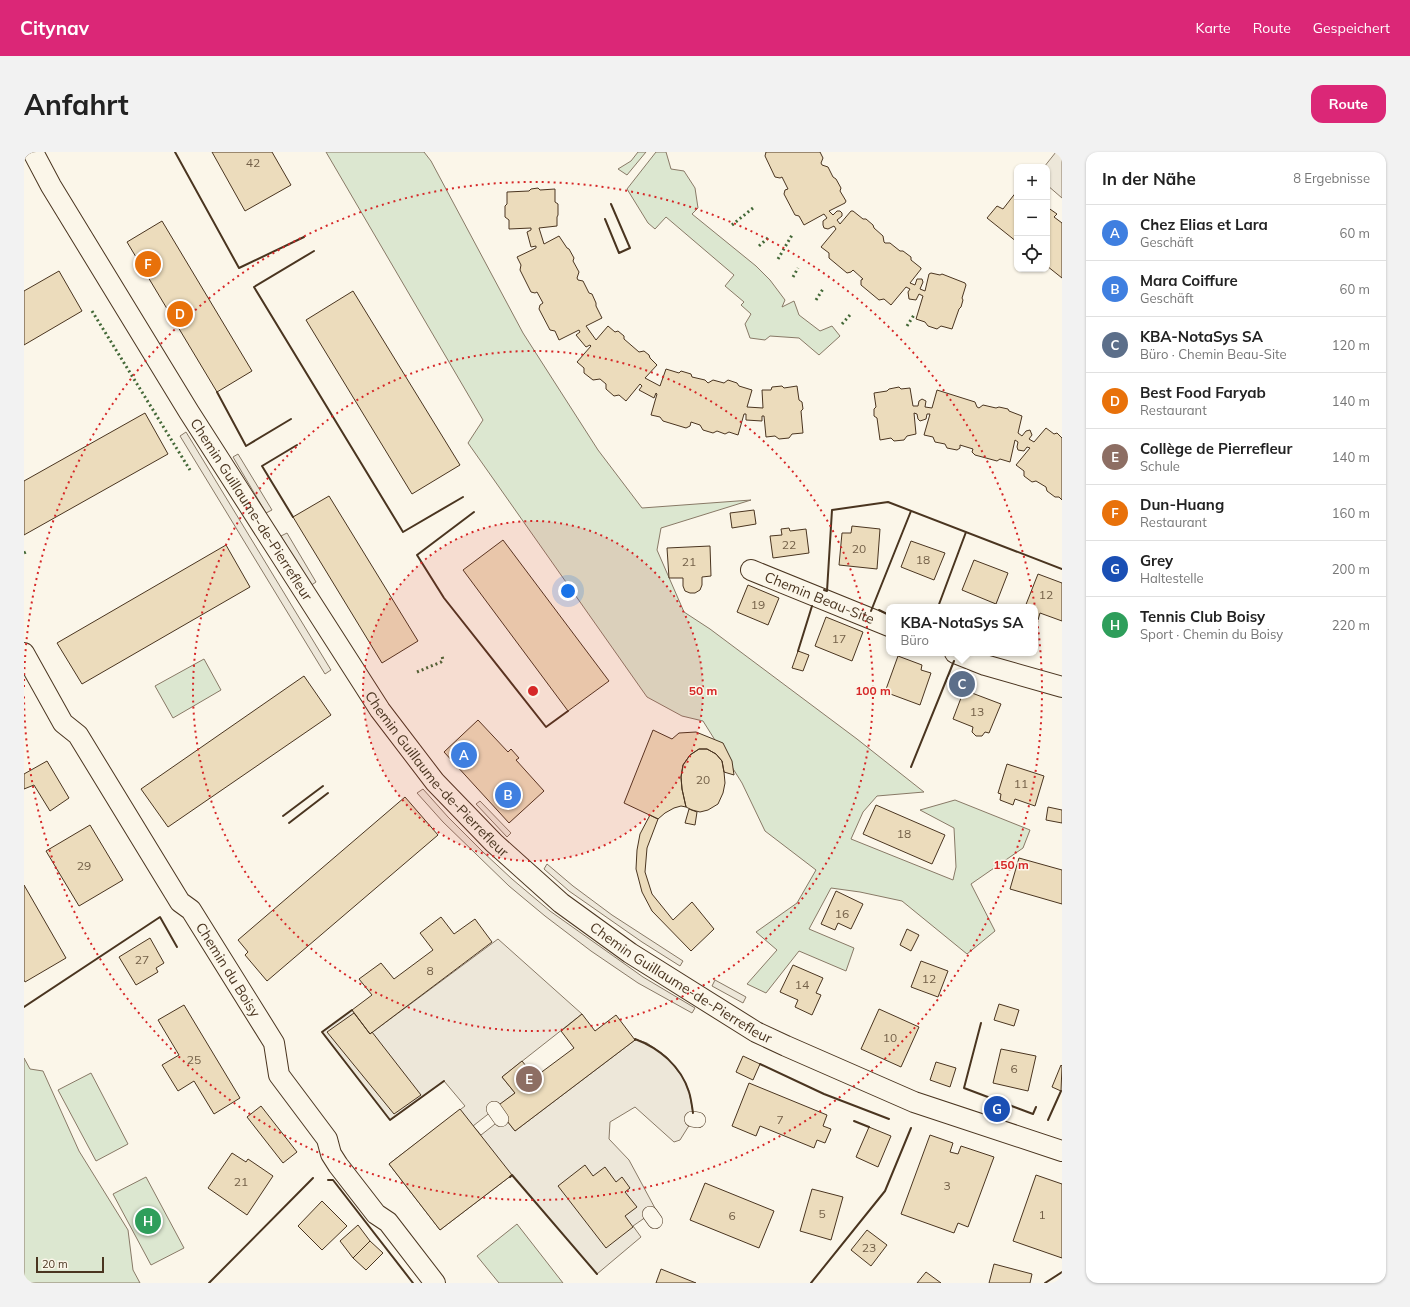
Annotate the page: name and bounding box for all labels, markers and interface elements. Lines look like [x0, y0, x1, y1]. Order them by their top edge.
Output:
text: Citynav [20, 16, 89, 40]
text: Karte [1196, 19, 1231, 37]
text: Route [1253, 19, 1291, 37]
text: Gespeichert [1313, 19, 1390, 37]
button: Route [1311, 85, 1386, 123]
text: Anfahrt [24, 87, 129, 122]
house number: 42 [246, 155, 260, 170]
map controls [1014, 164, 1050, 272]
button: + [1014, 164, 1050, 200]
text: In der Nähe [1102, 168, 1196, 189]
text: 8 Ergebnisse [1293, 170, 1370, 186]
button: − [1014, 200, 1050, 236]
text: Chez Elias et Lara [1140, 215, 1268, 234]
text: A [1110, 225, 1120, 241]
text: 60 m [1340, 225, 1370, 241]
text: Geschäft [1140, 234, 1194, 250]
button: locate [1014, 236, 1050, 272]
pin: F [135, 249, 161, 279]
text: Mara Coiffure [1140, 271, 1238, 290]
text: B [1111, 281, 1119, 297]
text: 60 m [1340, 281, 1370, 297]
text: Geschäft [1140, 290, 1194, 306]
pin: D [167, 299, 193, 329]
text: KBA-NotaSys SA [1140, 327, 1263, 346]
text: C [1111, 337, 1119, 353]
text: 120 m [1332, 337, 1370, 353]
text: Büro · Chemin Beau-Site [1140, 346, 1287, 362]
text: Best Food Faryab [1140, 383, 1266, 402]
text: D [1110, 393, 1120, 409]
text: 140 m [1332, 393, 1370, 409]
text: Restaurant [1140, 402, 1207, 418]
street label: Chemin Guillaume-de-Pierrefleur [186, 415, 317, 605]
text: Collège de Pierrefleur [1140, 439, 1292, 458]
text: E [1111, 449, 1119, 465]
text: 140 m [1332, 449, 1370, 465]
text: Schule [1140, 458, 1180, 474]
text: Dun-Huang [1140, 495, 1224, 514]
text: F [1111, 505, 1119, 521]
text: 160 m [1332, 505, 1370, 521]
text: Restaurant [1140, 514, 1207, 530]
house number: 22 [782, 537, 796, 552]
house number: 20 [852, 541, 866, 556]
text: Grey [1140, 551, 1173, 570]
house number: 18 [916, 552, 930, 567]
house number: 21 [682, 554, 696, 569]
text: G [1110, 561, 1120, 577]
text: 200 m [1332, 561, 1370, 577]
street label: Chemin Beau-Site [762, 568, 877, 628]
text: Haltestelle [1140, 570, 1204, 586]
your location [558, 581, 578, 601]
house number: 12 [1039, 587, 1053, 602]
house number: 19 [751, 597, 765, 612]
popup [886, 604, 1038, 656]
text: Tennis Club Boisy [1140, 607, 1265, 626]
text: KBA-NotaSys SA [901, 613, 1023, 632]
text: H [1110, 617, 1120, 633]
text: 220 m [1332, 617, 1370, 633]
text: Sport · Chemin du Boisy [1140, 626, 1283, 642]
house number: 17 [832, 631, 846, 646]
text: Büro [901, 632, 929, 648]
pin: C [949, 669, 975, 699]
text: 50 m [689, 683, 717, 698]
text: 100 m [855, 683, 891, 698]
centre of rings [526, 684, 540, 698]
street label: Chemin Guillaume-de-Pierrefleur [361, 688, 513, 861]
house number: 13 [970, 704, 984, 719]
pin: A [451, 740, 477, 770]
house number: 20 [696, 772, 710, 787]
house number: 11 [1014, 776, 1028, 791]
pin: B [495, 780, 521, 810]
house number: 18 [897, 826, 911, 841]
text: 150 m [993, 857, 1029, 872]
house number: 29 [77, 858, 91, 873]
house number: 16 [835, 906, 849, 921]
street label: Chemin Guillaume-de-Pierrefleur [586, 918, 776, 1048]
street label: Chemin du Boisy [192, 919, 265, 1021]
house number: 27 [135, 952, 149, 967]
house number: 8 [426, 963, 434, 978]
house number: 12 [922, 971, 936, 986]
house number: 14 [795, 977, 809, 992]
house number: 10 [883, 1030, 897, 1045]
house number: 25 [187, 1052, 201, 1067]
house number: 6 [1010, 1061, 1018, 1076]
pin: E [516, 1064, 542, 1094]
pin: G [984, 1094, 1010, 1124]
house number: 7 [776, 1112, 784, 1127]
house number: 21 [234, 1174, 248, 1189]
house number: 3 [943, 1178, 951, 1193]
pin: H [135, 1206, 161, 1236]
house number: 5 [818, 1206, 826, 1221]
house number: 1 [1038, 1207, 1046, 1222]
house number: 6 [728, 1208, 736, 1223]
house number: 23 [862, 1240, 876, 1255]
scale bar [36, 1255, 104, 1274]
text: 20 m [42, 1257, 68, 1271]

